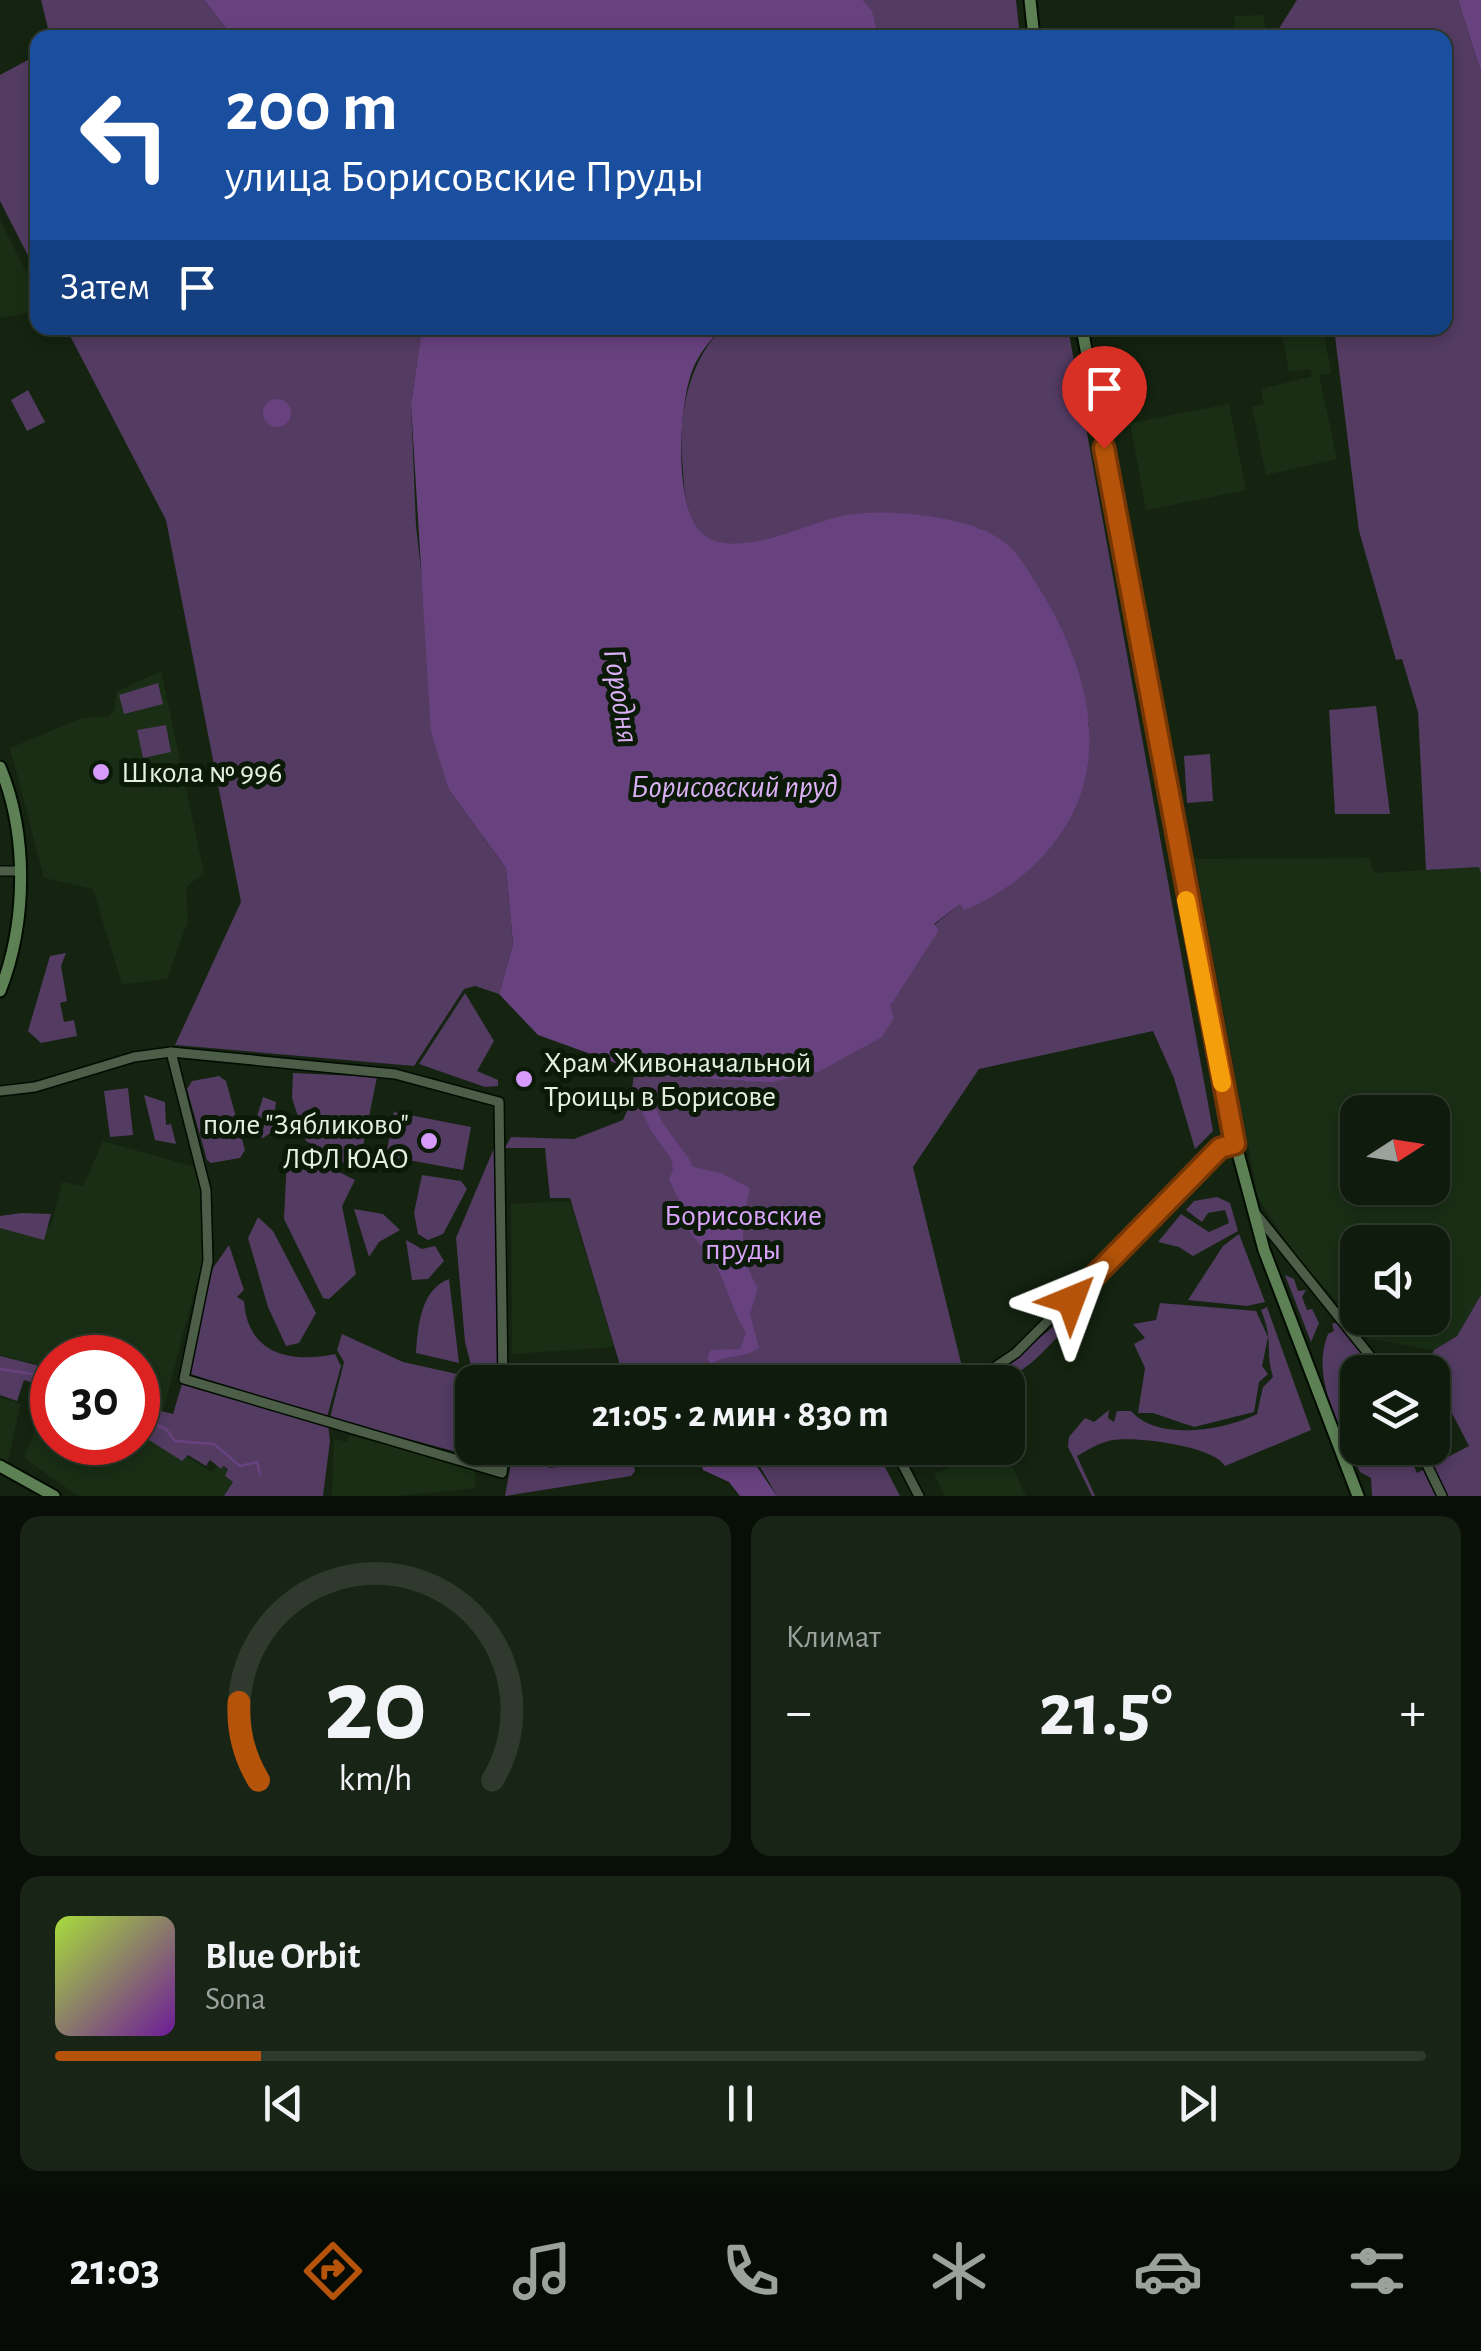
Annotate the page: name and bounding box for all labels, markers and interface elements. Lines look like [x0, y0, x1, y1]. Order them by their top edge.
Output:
icon: left [60, 70, 190, 200]
text: 200 m [225, 73, 398, 143]
text: улица Борисовские Пруды [225, 155, 704, 200]
icon: arrive [170, 260, 225, 315]
text: Затем [60, 269, 150, 307]
pin [1062, 346, 1147, 449]
icon: arrive [1077, 361, 1132, 416]
water label: Городня [597, 647, 644, 746]
place label: Школа № 996 [121, 758, 282, 788]
marker: Школа № 996 [90, 761, 112, 783]
water label: Борисовский пруд [630, 771, 838, 804]
place label: Храм Живоначальной Троицы в Борисове [544, 1048, 811, 1112]
marker: Храм Живоначальной Троицы в Борисове [513, 1068, 535, 1090]
north arrow [1340, 1095, 1450, 1205]
map controls [1340, 1095, 1450, 1465]
place label: поле "Зябликово" ЛФЛ ЮАО [203, 1110, 409, 1174]
marker: поле "Зябликово" ЛФЛ ЮАО [418, 1130, 440, 1152]
park label: Борисовские пруды [664, 1201, 822, 1265]
button: sound [1340, 1225, 1450, 1335]
position arrow [1019, 1248, 1123, 1352]
speed limit sign: 30 [30, 1335, 160, 1465]
button: layers [1340, 1355, 1450, 1465]
text: 21:05 · 2 мин · 830 m [591, 1396, 889, 1434]
text: Климат [786, 1621, 881, 1653]
text: 20 [324, 1655, 427, 1759]
text: 21.5° [1039, 1674, 1173, 1749]
text: − [786, 1685, 812, 1740]
text: + [1400, 1685, 1426, 1740]
text: km/h [338, 1761, 412, 1797]
text: Blue Orbit [205, 1938, 360, 1976]
text: Sona [205, 1983, 266, 2015]
icon: previous [256, 2076, 311, 2131]
icon: pause [713, 2076, 768, 2131]
icon: next [1170, 2076, 1225, 2131]
icon: directions [298, 2236, 368, 2306]
icon: music [507, 2236, 577, 2306]
icon: phone [716, 2236, 786, 2306]
icon: climate [924, 2236, 994, 2306]
icon: car [1133, 2236, 1203, 2306]
icon: filters [1342, 2236, 1412, 2306]
text: 21:03 [69, 2248, 160, 2293]

